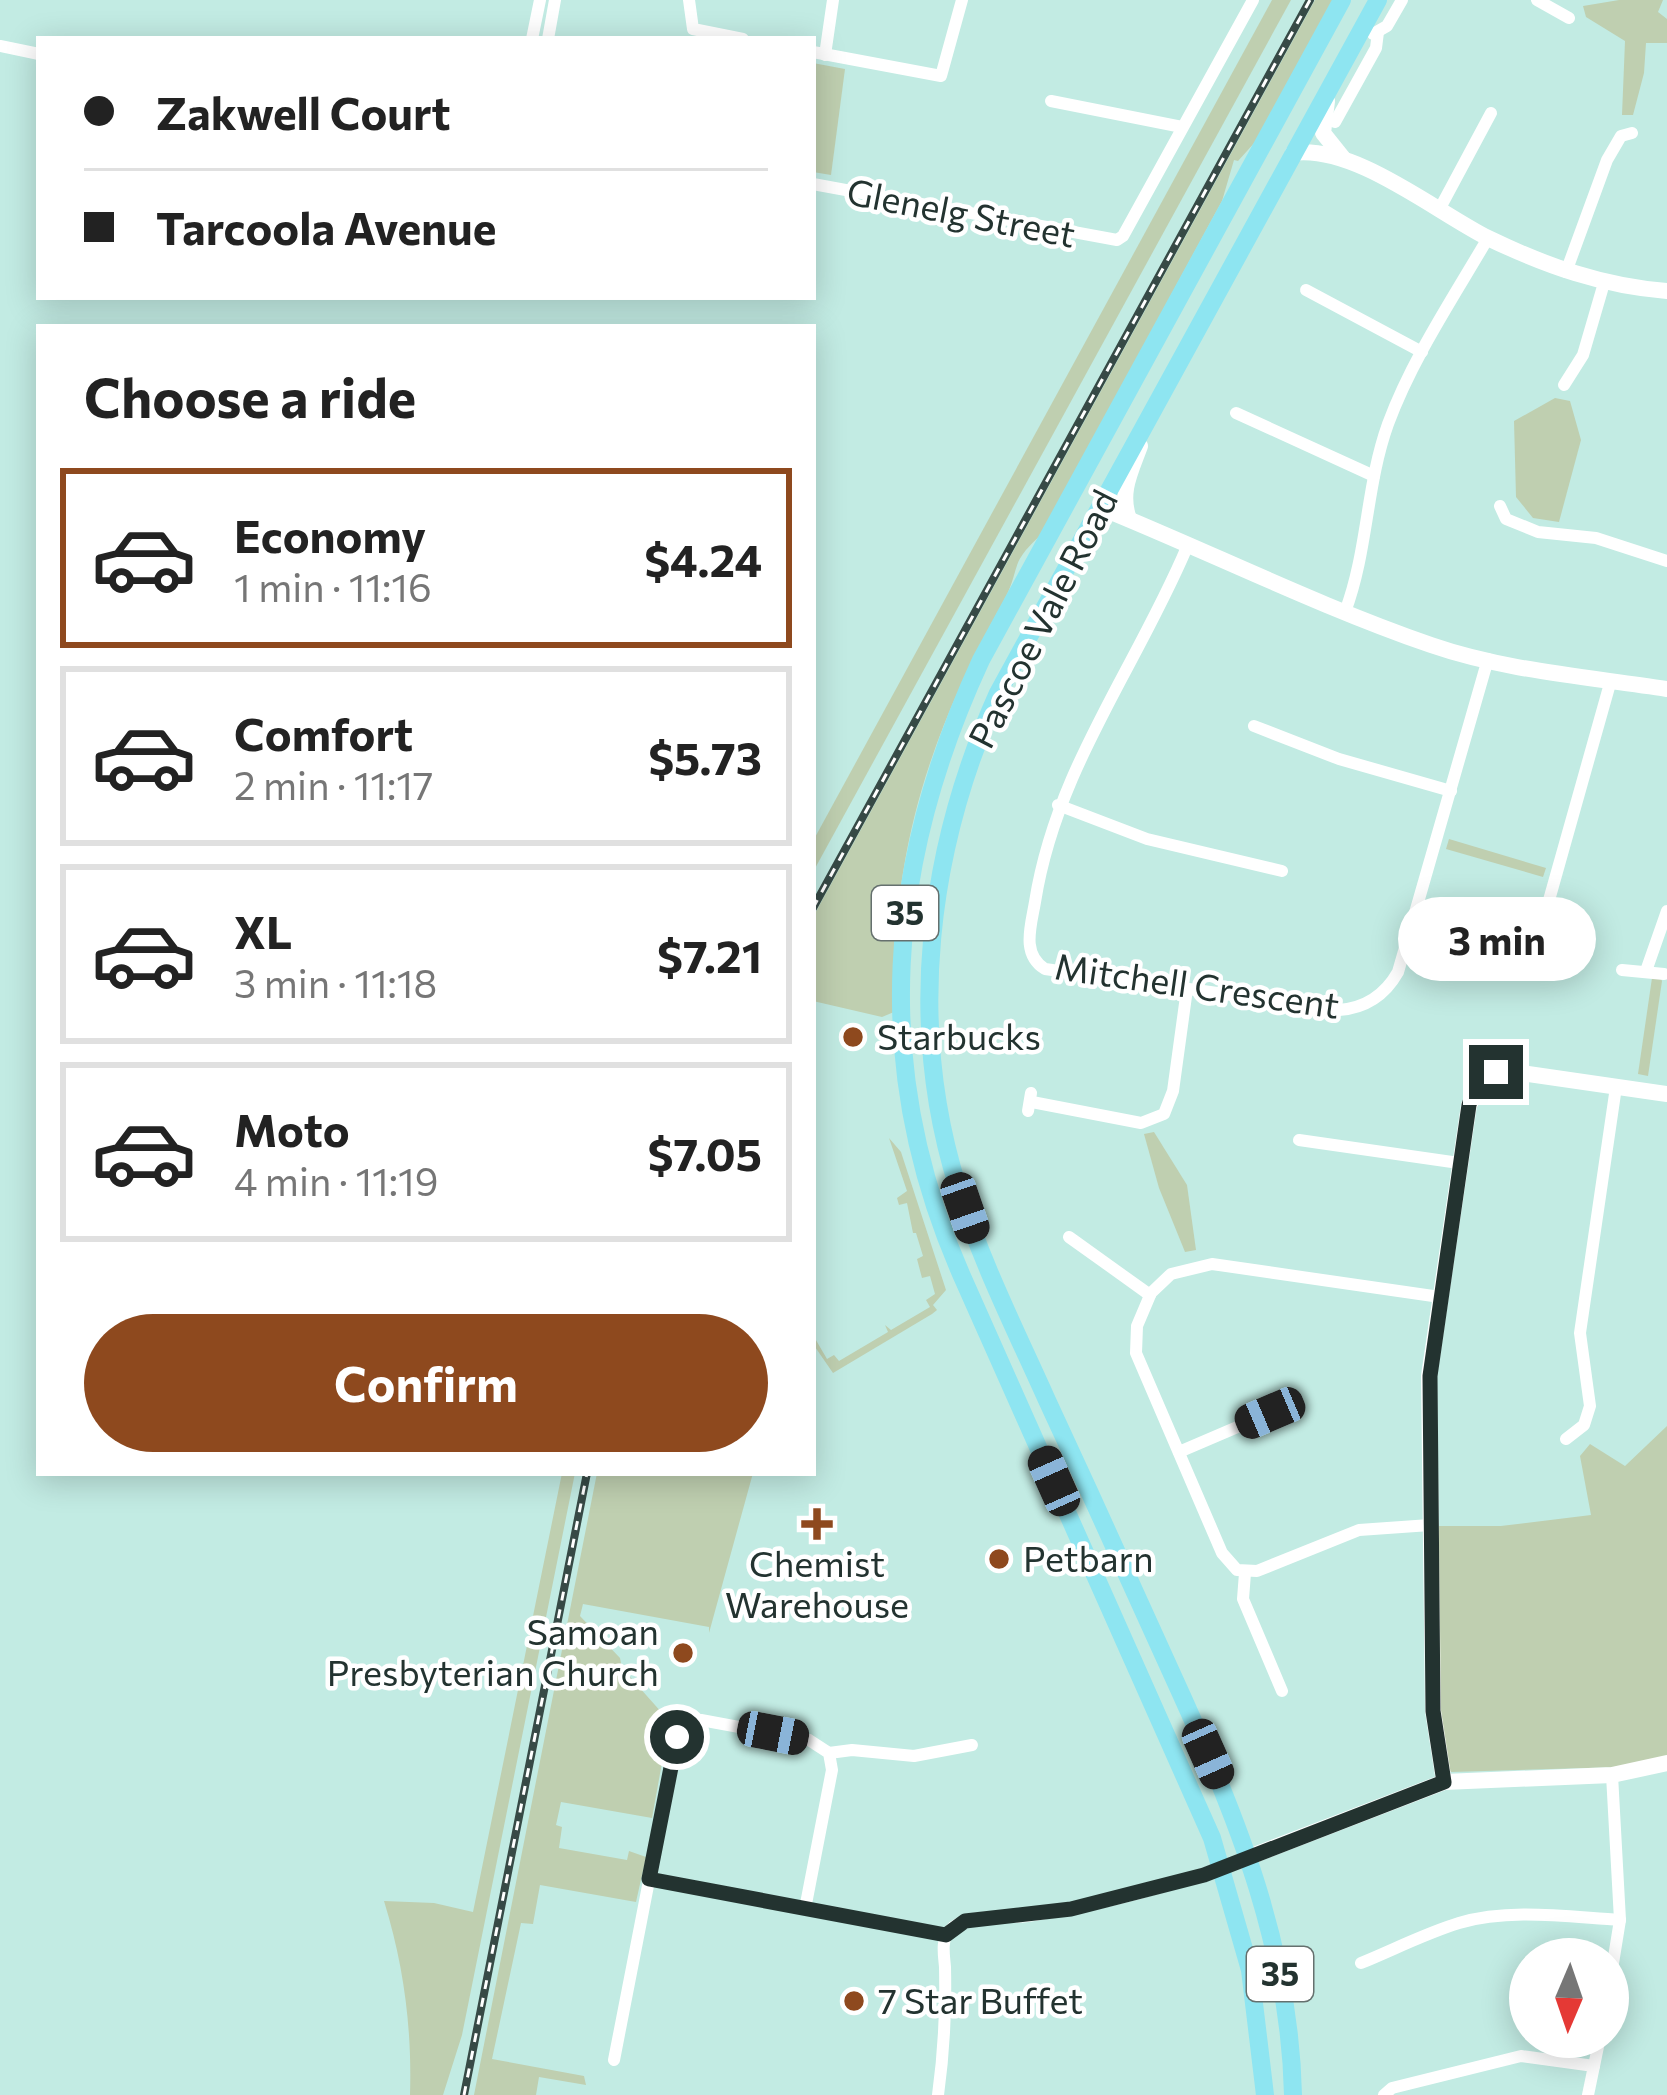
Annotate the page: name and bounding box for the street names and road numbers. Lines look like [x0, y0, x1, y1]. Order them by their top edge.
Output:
street label: Glenelg Street [844, 167, 1079, 255]
street label: Pascoe Vale Road [957, 482, 1125, 754]
road number: 35 [872, 886, 938, 940]
street label: Mitchell Crescent [1052, 942, 1342, 1026]
road number: 35 [1247, 1947, 1313, 2001]

